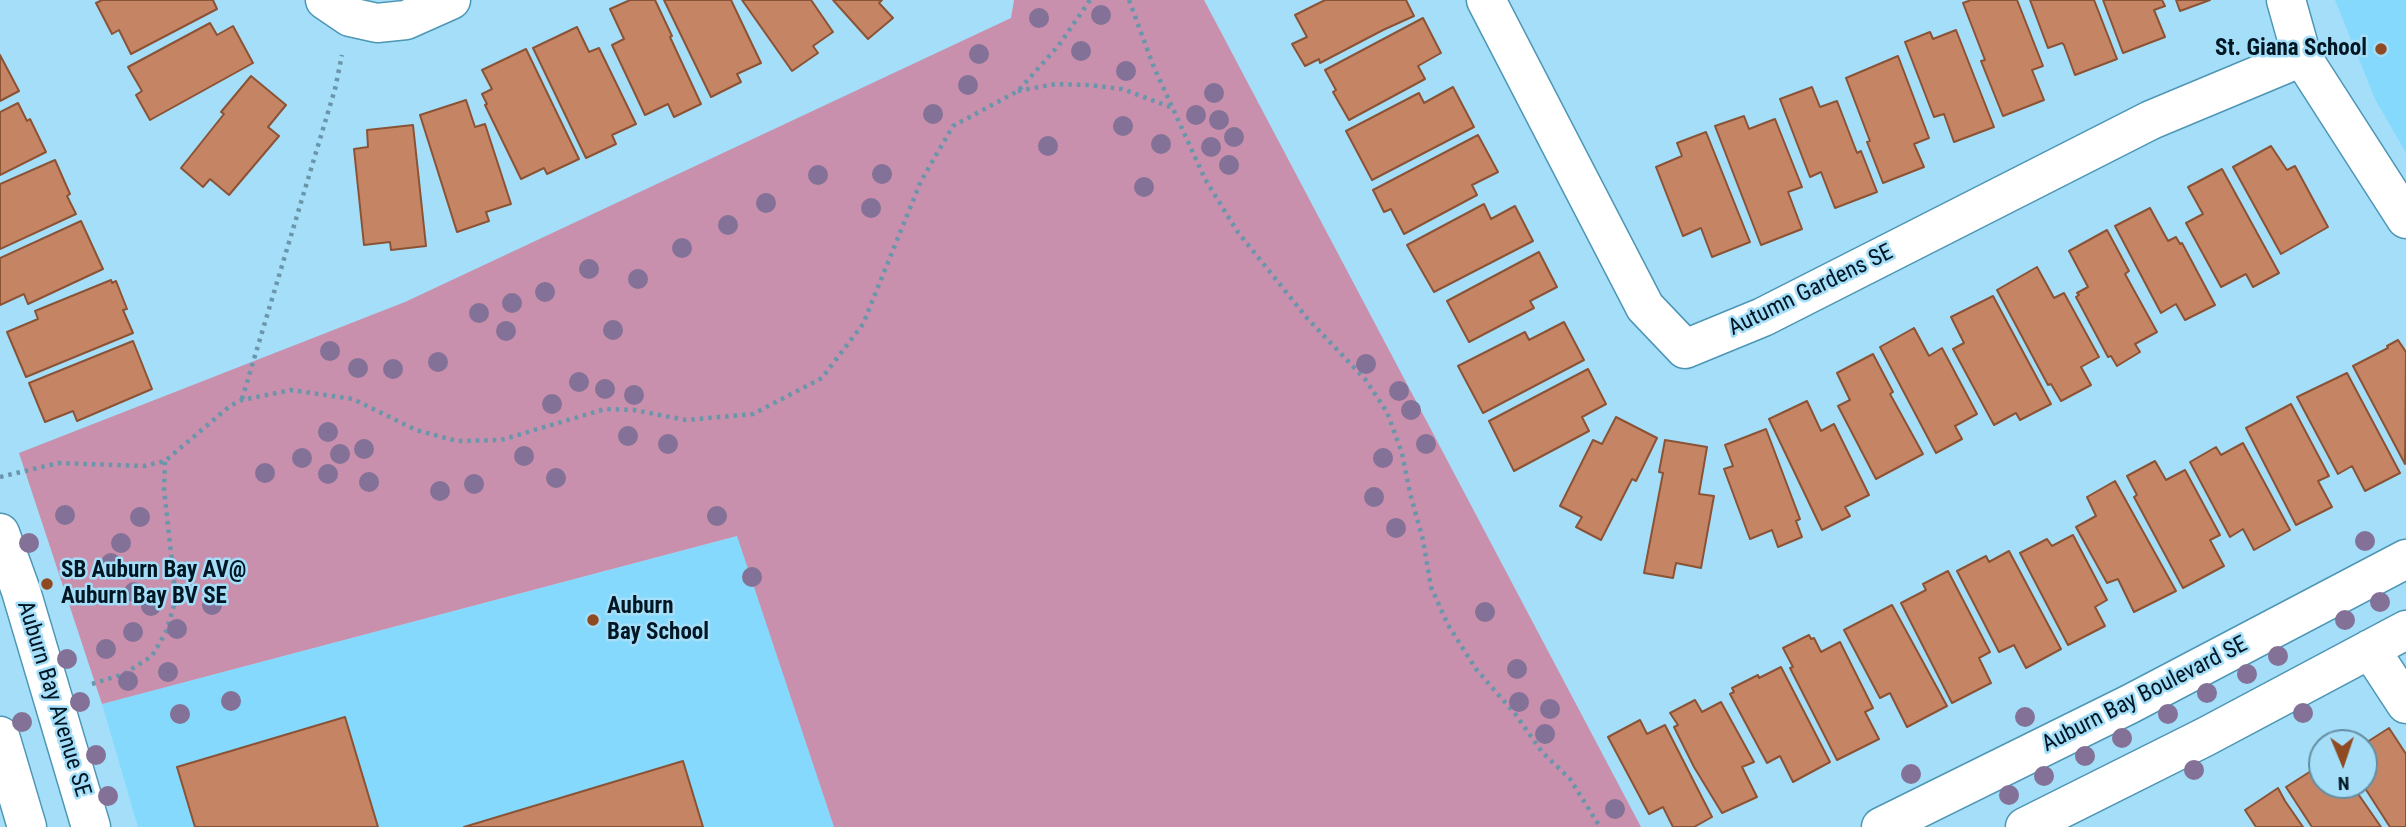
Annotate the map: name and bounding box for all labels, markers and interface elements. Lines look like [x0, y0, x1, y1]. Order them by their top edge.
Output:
place label: St. Giana School [2215, 35, 2367, 63]
marker: St. Giana School [2373, 41, 2389, 57]
street label: Autumn Gardens SE [1724, 239, 1898, 343]
place label: SB Auburn Bay AV@ Auburn Bay BV SE [61, 557, 246, 611]
marker: SB Auburn Bay AV@ Auburn Bay BV SE [39, 576, 55, 592]
place label: Auburn Bay School [607, 593, 709, 647]
street label: Auburn Bay Avenue SE [10, 598, 96, 800]
marker: Auburn Bay School [585, 612, 601, 628]
street label: Auburn Bay Boulevard SE [2038, 631, 2252, 759]
north arrow [2308, 729, 2378, 799]
text: N [2337, 772, 2350, 795]

